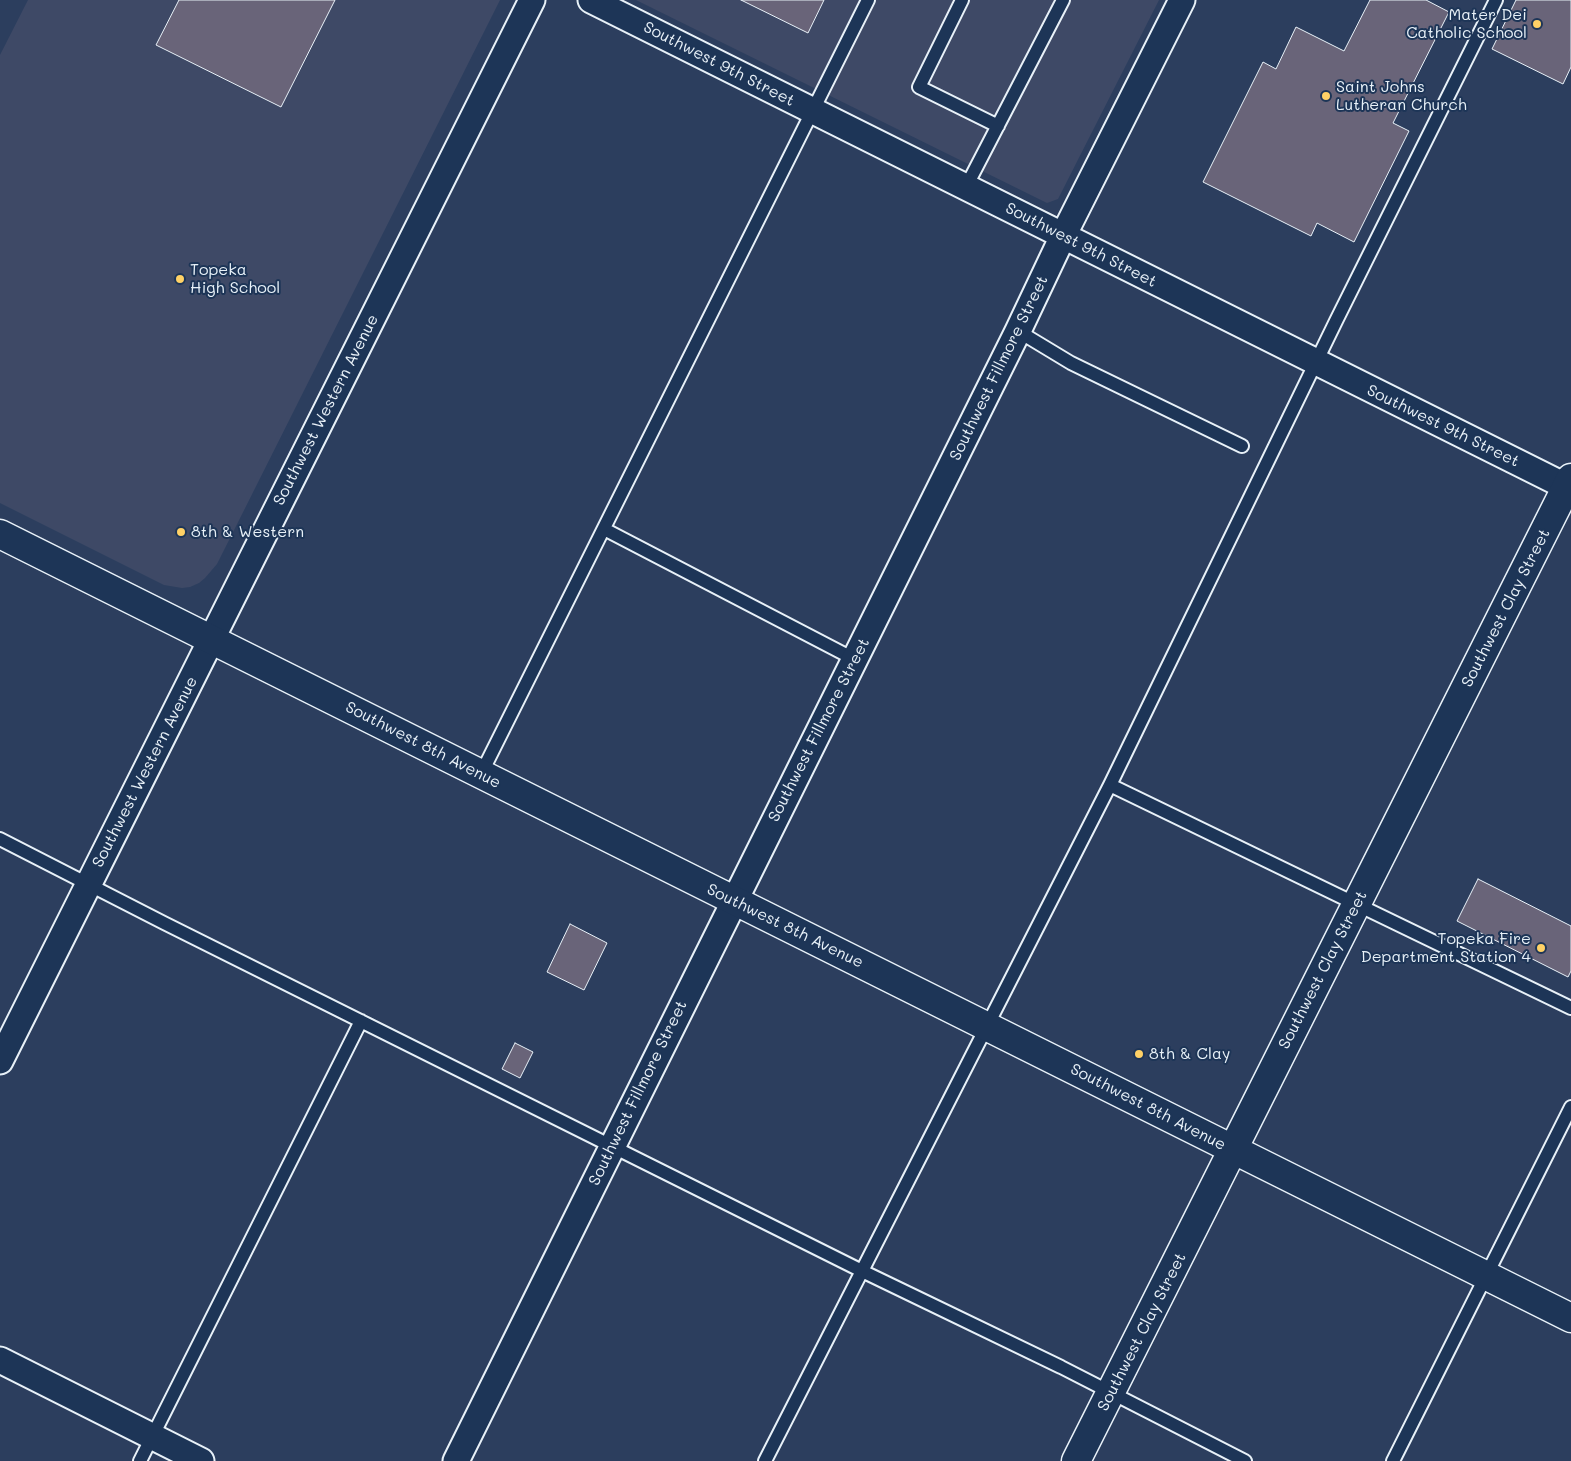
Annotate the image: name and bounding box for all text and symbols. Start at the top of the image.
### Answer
place label: Mater Dei Catholic School [1406,5,1527,43]
street label: Southwest 9th Street [640,18,798,110]
marker: Mater Dei Catholic School [1531,18,1543,30]
place label: Saint Johns Lutheran Church [1336,77,1467,115]
marker: Saint Johns Lutheran Church [1320,90,1332,102]
street label: Southwest 9th Street [1002,199,1160,291]
place label: Topeka High School [190,260,280,298]
street label: Southwest Fillmore Street [946,272,1052,464]
marker: Topeka High School [174,273,186,285]
street label: Southwest Western Avenue [269,311,383,509]
street label: Southwest 9th Street [1364,381,1522,471]
place label: 8th & Western [191,522,304,542]
marker: 8th & Western [175,526,187,538]
street label: Southwest Clay Street [1458,526,1554,690]
street label: Southwest Fillmore Street [764,635,874,825]
street label: Southwest Western Avenue [88,673,202,871]
street label: Southwest 8th Avenue [342,697,504,793]
street label: Southwest 8th Avenue [704,880,866,972]
street label: Southwest Clay Street [1275,888,1371,1052]
place label: Topeka Fire Department Station 4 [1361,929,1531,967]
marker: Topeka Fire Department Station 4 [1535,942,1547,954]
street label: Southwest Fillmore Street [585,997,691,1189]
place label: 8th & Clay [1149,1044,1230,1064]
marker: 8th & Clay [1133,1048,1145,1060]
street label: Southwest 8th Avenue [1067,1059,1229,1155]
street label: Southwest Clay Street [1094,1250,1190,1414]

